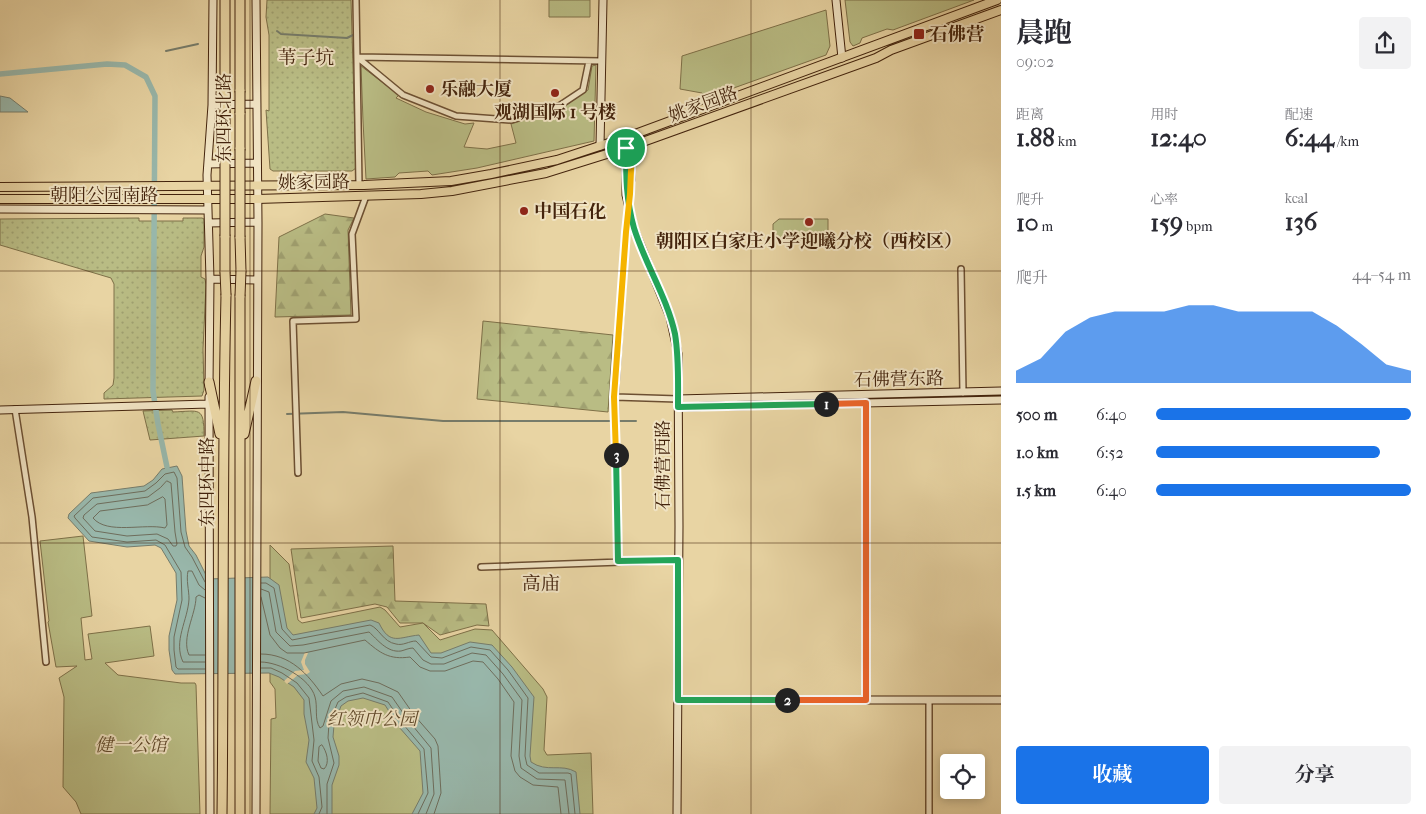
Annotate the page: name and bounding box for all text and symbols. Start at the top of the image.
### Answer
text: 晨跑 [1016,16,1072,49]
button: share [1359,17,1411,69]
place label: 石佛营 [930,24,984,45]
marker: 石佛营 [912,27,926,41]
district label: 苇子坑 [277,47,335,69]
text: 09:02 [1016,52,1054,71]
street label: 东四环北路 [214,73,235,163]
place label: 乐融大厦 [440,79,512,100]
street label: 姚家园路 [666,82,741,127]
marker: 乐融大厦 [424,83,436,95]
marker: 观湖国际 1 号楼 [549,87,561,99]
place label: 观湖国际 1 号楼 [494,102,616,123]
text: 距离 [1016,106,1044,123]
text: 用时 [1150,106,1178,123]
text: 配速 [1285,106,1313,123]
text: 1.88 [1016,123,1055,152]
text: 12:40 [1150,123,1207,152]
text: 6:44 [1285,123,1334,152]
pin [605,127,647,169]
text: km [1055,133,1077,150]
text: /km [1334,133,1359,150]
icon: arrive [612,134,640,162]
street label: 姚家园路 [278,171,350,194]
street label: 朝阳公园南路 [50,185,158,206]
text: kcal [1285,190,1308,207]
text: 爬升 [1016,191,1044,208]
text: 心率 [1150,191,1178,208]
place label: 中国石化 [534,201,606,222]
marker: 中国石化 [518,205,530,217]
text: 136 [1285,207,1317,236]
text: 10 [1016,208,1039,237]
text: 159 [1150,208,1183,237]
marker: 朝阳区白家庄小学迎曦分校（西校区） [803,216,815,228]
text: m [1039,218,1053,235]
text: bpm [1183,218,1213,235]
place label: 朝阳区白家庄小学迎曦分校（西校区） [656,231,962,252]
text: 44–54 m [1352,265,1411,284]
text: 爬升 [1016,268,1048,287]
street label: 石佛营东路 [854,368,944,391]
pin: 1 [814,392,838,416]
text: 1 [824,396,829,413]
text: 500 m [1016,405,1057,424]
text: 6:40 [1096,405,1127,424]
street label: 石佛营西路 [653,420,674,510]
street label: 东四环中路 [197,437,218,527]
pin: 3 [604,442,628,468]
text: 1.0 km [1016,443,1059,462]
text: 6:52 [1096,443,1124,462]
text: 3 [614,447,619,464]
text: 1.5 km [1016,481,1056,500]
text: 6:40 [1096,481,1127,500]
district label: 高庙 [522,573,560,595]
pin: 2 [774,688,800,712]
text: 2 [784,692,791,709]
park label: 红领巾公园 [327,709,420,730]
park label: 健一公馆 [95,735,170,756]
button: 收藏 [1016,746,1209,804]
button: 分享 [1219,746,1411,804]
map controls [940,754,985,799]
button: locate [940,754,985,799]

